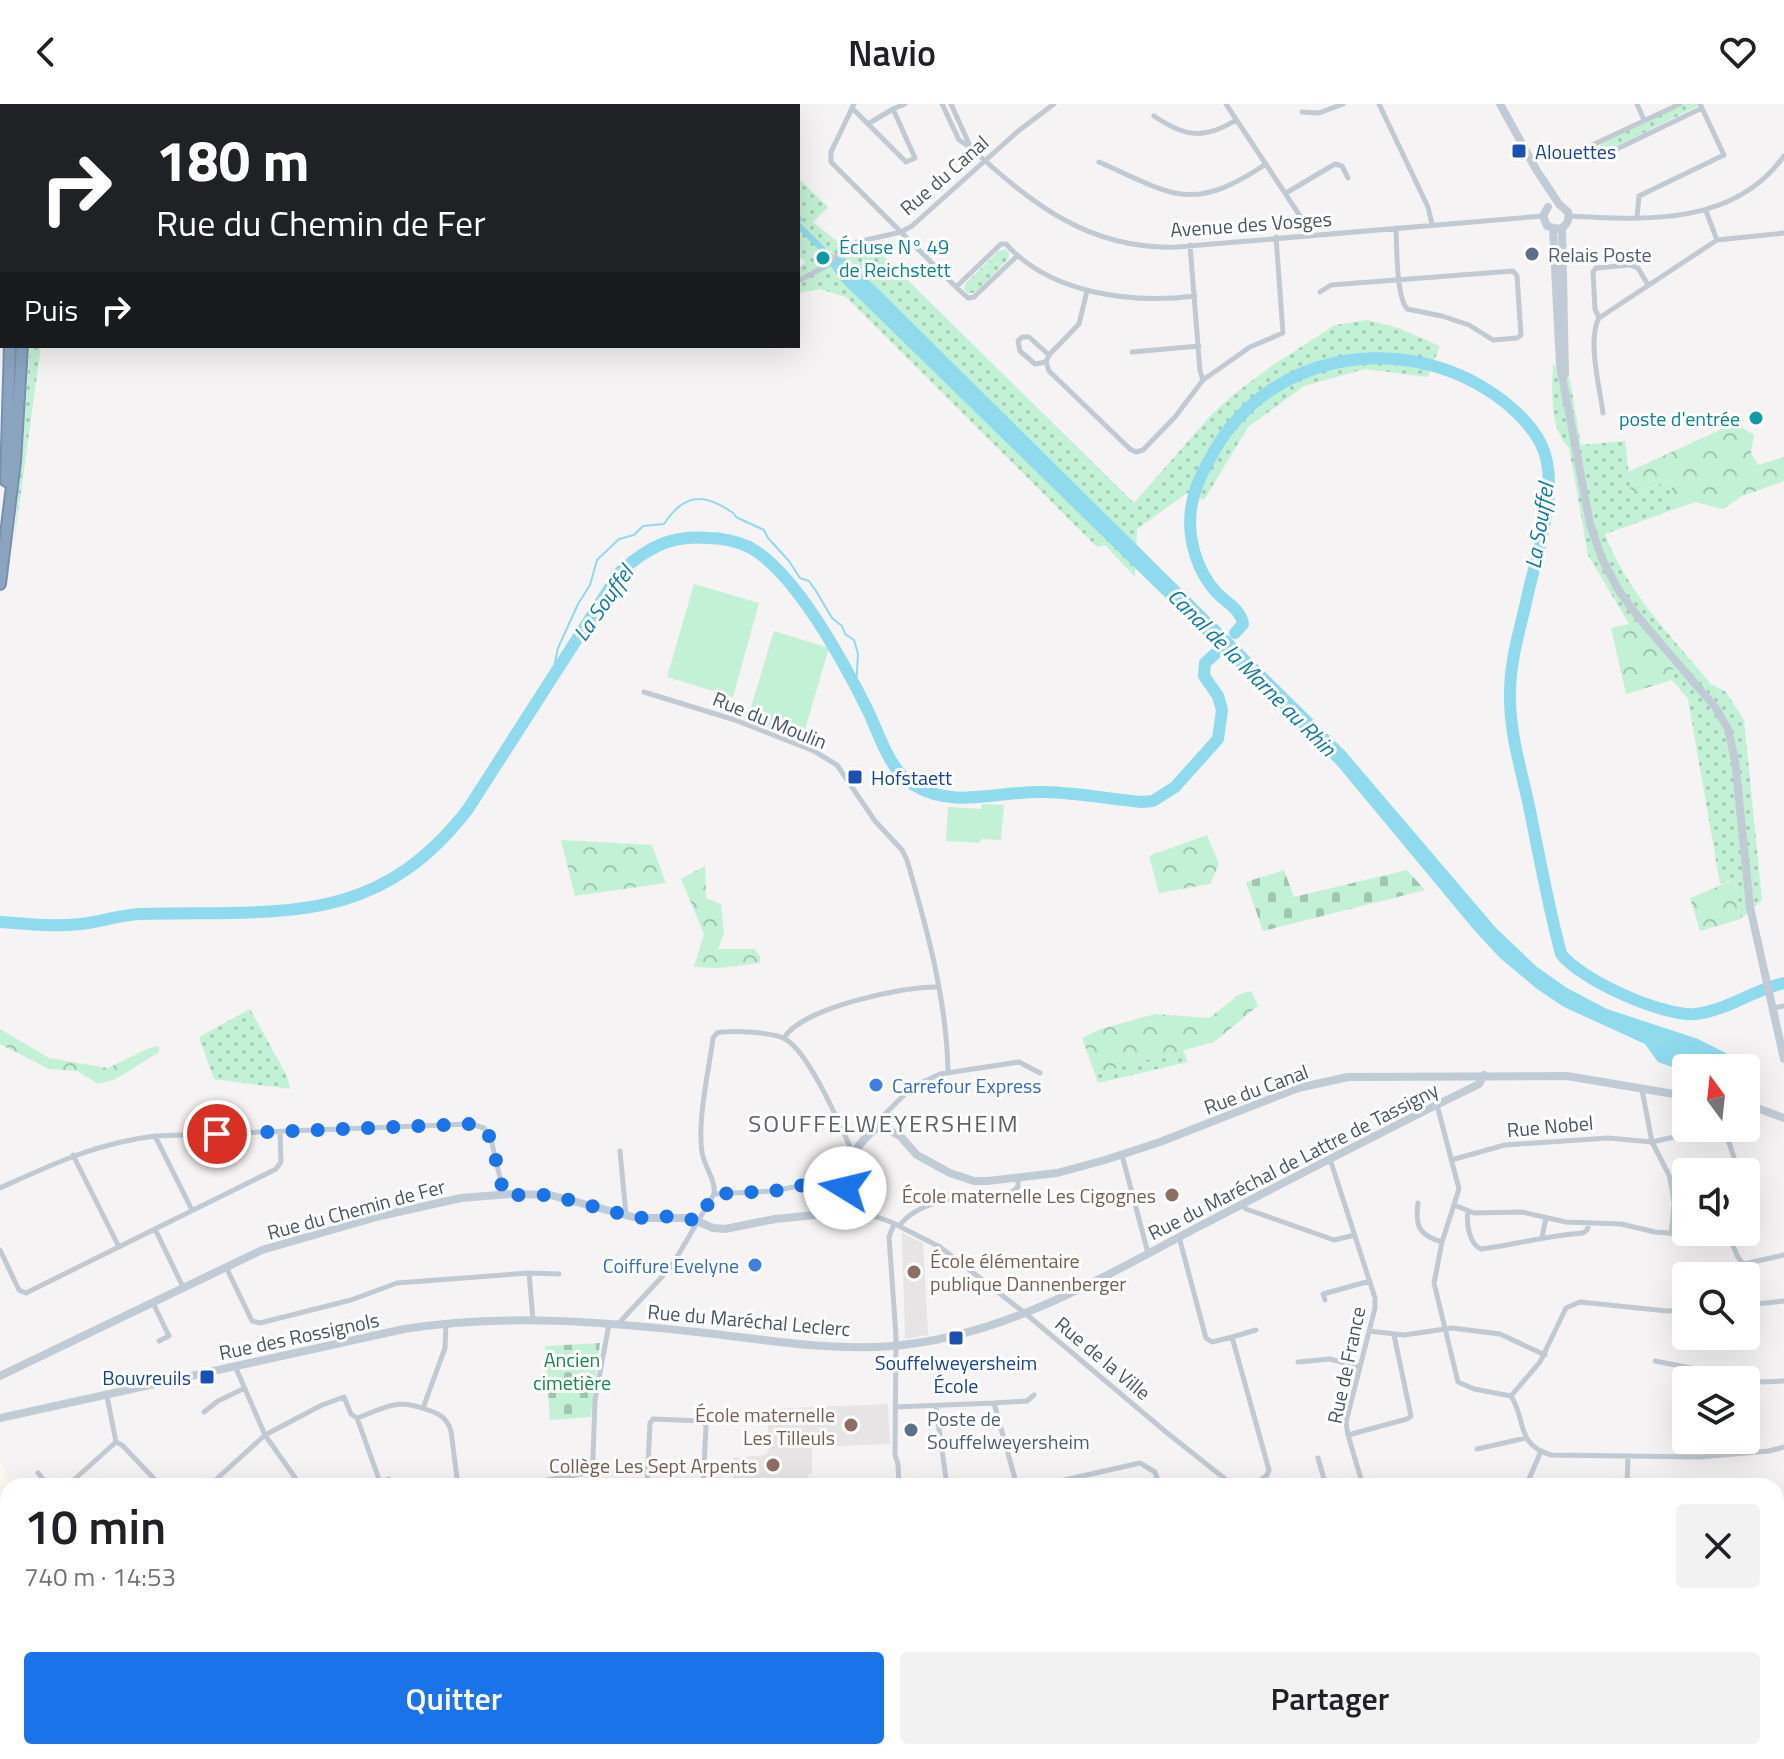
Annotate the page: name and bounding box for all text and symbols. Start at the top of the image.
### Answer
text: Navio [848,25,936,80]
icon: back [24,30,68,74]
icon: heart [1716,30,1760,74]
text: 180 m [156,118,309,203]
street label: Rue du Canal [893,127,995,223]
icon: right [24,136,128,240]
place label: Alouettes [1535,136,1616,167]
marker: Alouettes [1510,142,1528,160]
text: Rue du Chemin de Fer [156,195,486,250]
street label: Avenue des Vosges [1169,203,1333,245]
place label: Écluse N° 49 de Reichstett [839,231,951,285]
place label: Relais Poste [1548,239,1652,270]
marker: Relais Poste [1523,245,1541,263]
marker: Écluse N° 49 de Reichstett [814,249,832,267]
text: Puis [24,287,78,333]
icon: right [94,288,138,332]
place label: poste d'entrée [1619,403,1740,434]
marker: poste d'entrée [1747,409,1765,427]
water label: La Souffel [1515,479,1563,571]
water label: La Souffel [564,556,643,648]
water label: Canal de la Marne au Rhin [1160,580,1345,765]
street label: Rue du Moulin [708,683,832,757]
place label: Hofstaett [871,762,952,793]
marker: Hofstaett [846,768,864,786]
north arrow [1672,1054,1760,1142]
map controls [1672,1054,1760,1454]
street label: Rue du Canal [1199,1056,1313,1122]
place label: Carrefour Express [892,1070,1042,1101]
street label: Rue du Maréchal de Lattre de Tassigny [1142,1074,1444,1248]
marker: Carrefour Express [867,1076,885,1094]
pin [183,1100,251,1168]
district label: SOUFFELWEYERSHEIM [748,1105,1020,1141]
street label: Rue Nobel [1506,1107,1594,1145]
icon: arrive [195,1112,239,1156]
position arrow [803,1146,887,1230]
button: sound [1672,1158,1760,1246]
street label: Rue du Chemin de Fer [264,1170,449,1248]
place label: École maternelle Les Cigognes [902,1180,1156,1211]
marker: École maternelle Les Cigognes [1163,1186,1181,1204]
place label: École élémentaire publique Dannenberger [930,1245,1126,1299]
place label: Coiffure Evelyne [603,1250,739,1281]
marker: Coiffure Evelyne [746,1256,764,1274]
button: search [1672,1262,1760,1350]
marker: École élémentaire publique Dannenberger [905,1263,923,1281]
street label: Rue du Maréchal Leclerc [646,1296,852,1344]
street label: Rue des Rossignols [216,1304,382,1368]
street label: Rue de France [1318,1304,1374,1426]
street label: Rue de la Ville [1048,1309,1158,1407]
marker: Souffelweyersheim École [947,1329,965,1347]
park label: Ancien cimetière [533,1344,611,1398]
place label: Souffelweyersheim École [875,1347,1037,1401]
place label: Bouvreuils [102,1362,191,1393]
button: layers [1672,1366,1760,1454]
marker: Bouvreuils [198,1368,216,1386]
place label: École maternelle Les Tilleuls [695,1399,835,1453]
place label: Poste de Souffelweyersheim [927,1403,1090,1457]
marker: École maternelle Les Tilleuls [842,1416,860,1434]
marker: Poste de Souffelweyersheim [902,1421,920,1439]
place label: Collège Les Sept Arpents [549,1450,757,1481]
marker: Collège Les Sept Arpents [764,1456,782,1474]
text: 10 min [24,1490,166,1563]
button: close [1676,1504,1760,1588]
text: 740 m · 14:53 [24,1557,176,1596]
button: Quitter [24,1652,884,1744]
button: Partager [900,1652,1760,1744]

